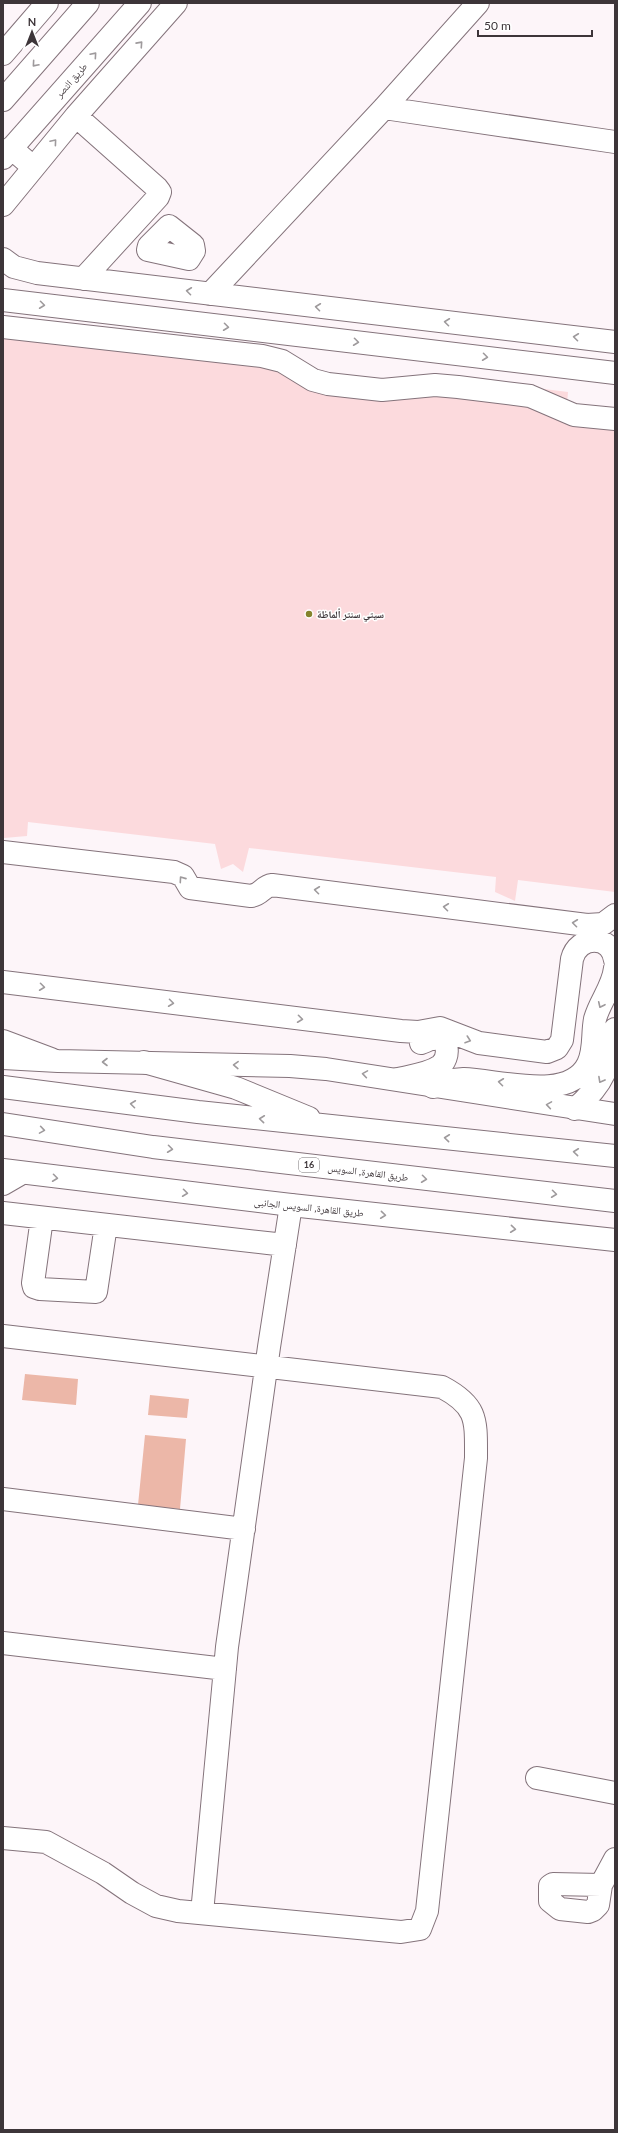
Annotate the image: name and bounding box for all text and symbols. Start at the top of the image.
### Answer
north arrow [12,12,52,52]
scale bar [478,12,592,38]
text: N [28,15,36,28]
text: 50 m [484,18,511,33]
one-way arrow [135,42,142,49]
one-way arrow [89,52,96,60]
one-way arrow [32,59,39,67]
street label: طريق النصر [52,60,90,101]
one-way arrow [49,139,56,147]
one-way arrow [186,287,192,296]
one-way arrow [39,300,45,309]
one-way arrow [315,302,321,311]
one-way arrow [444,318,450,327]
one-way arrow [223,322,229,331]
one-way arrow [573,333,579,342]
one-way arrow [352,337,359,346]
one-way arrow [482,352,488,361]
place label: سيتي سنتر ألماظة [317,608,384,622]
marker: سيتي سنتر ألماظة [304,609,314,619]
one-way arrow [180,876,187,883]
one-way arrow [314,886,320,895]
one-way arrow [443,903,449,912]
one-way arrow [572,919,578,928]
one-way arrow [39,982,45,991]
one-way arrow [168,998,174,1007]
one-way arrow [598,1000,606,1008]
one-way arrow [297,1014,303,1023]
one-way arrow [465,1035,472,1044]
one-way arrow [102,1058,108,1066]
one-way arrow [233,1061,239,1069]
one-way arrow [362,1070,368,1079]
one-way arrow [598,1076,605,1083]
one-way arrow [498,1078,504,1087]
one-way arrow [130,1100,136,1109]
one-way arrow [546,1101,552,1110]
one-way arrow [259,1115,265,1124]
one-way arrow [38,1125,45,1134]
one-way arrow [444,1133,450,1142]
one-way arrow [167,1144,173,1153]
one-way arrow [573,1147,579,1156]
road number: 16 [299,1158,319,1172]
street label: طريق القاهرة, السويس [327,1161,410,1184]
one-way arrow [52,1173,59,1182]
one-way arrow [421,1174,427,1183]
one-way arrow [182,1188,188,1197]
one-way arrow [550,1189,557,1198]
street label: طريق القاهرة, السويس الجانبى [253,1195,365,1220]
one-way arrow [380,1211,386,1220]
one-way arrow [510,1224,516,1233]

